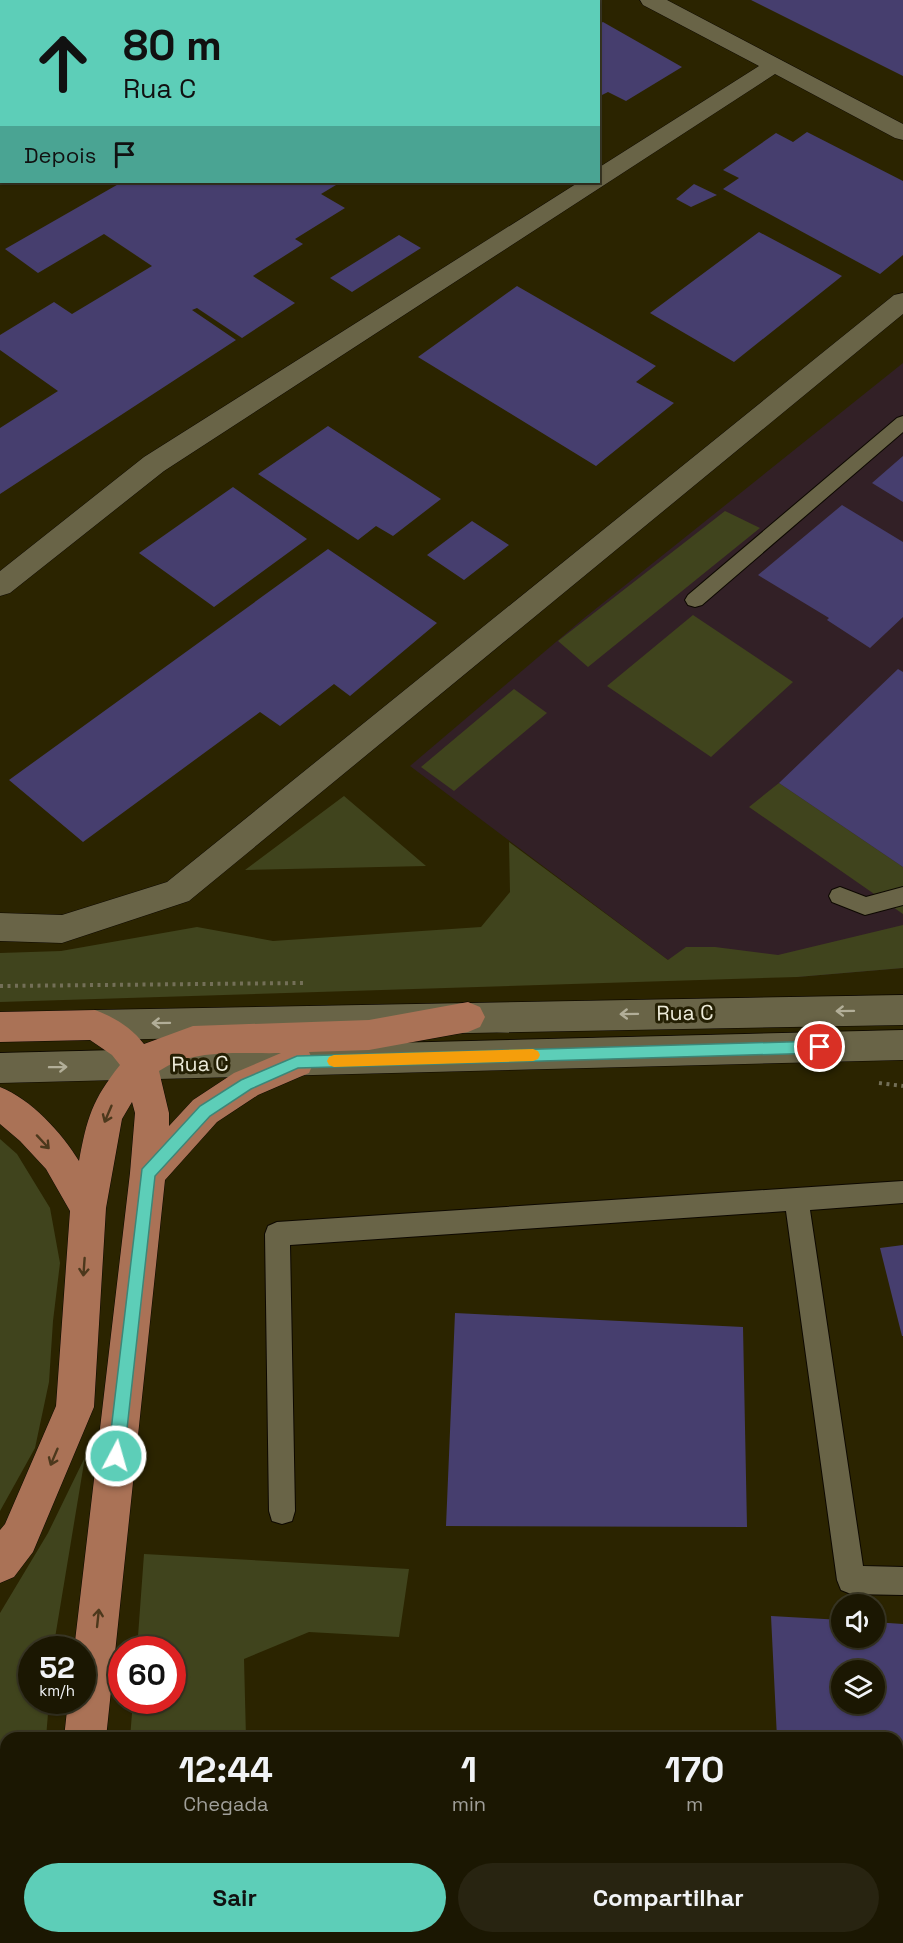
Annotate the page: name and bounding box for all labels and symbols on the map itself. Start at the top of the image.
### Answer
street label: Rua C [656,999,714,1026]
one-way arrow [835,1005,855,1016]
one-way arrow [619,1008,639,1020]
one-way arrow [151,1018,171,1029]
pin [794,1021,845,1072]
street label: Rua C [171,1050,229,1077]
one-way arrow [48,1061,68,1073]
one-way arrow [102,1105,113,1123]
one-way arrow [36,1135,51,1150]
one-way arrow [79,1256,90,1276]
position arrow [84,1424,148,1488]
one-way arrow [47,1448,58,1466]
one-way arrow [93,1608,104,1628]
speed limit sign: 60 [108,1636,186,1714]

